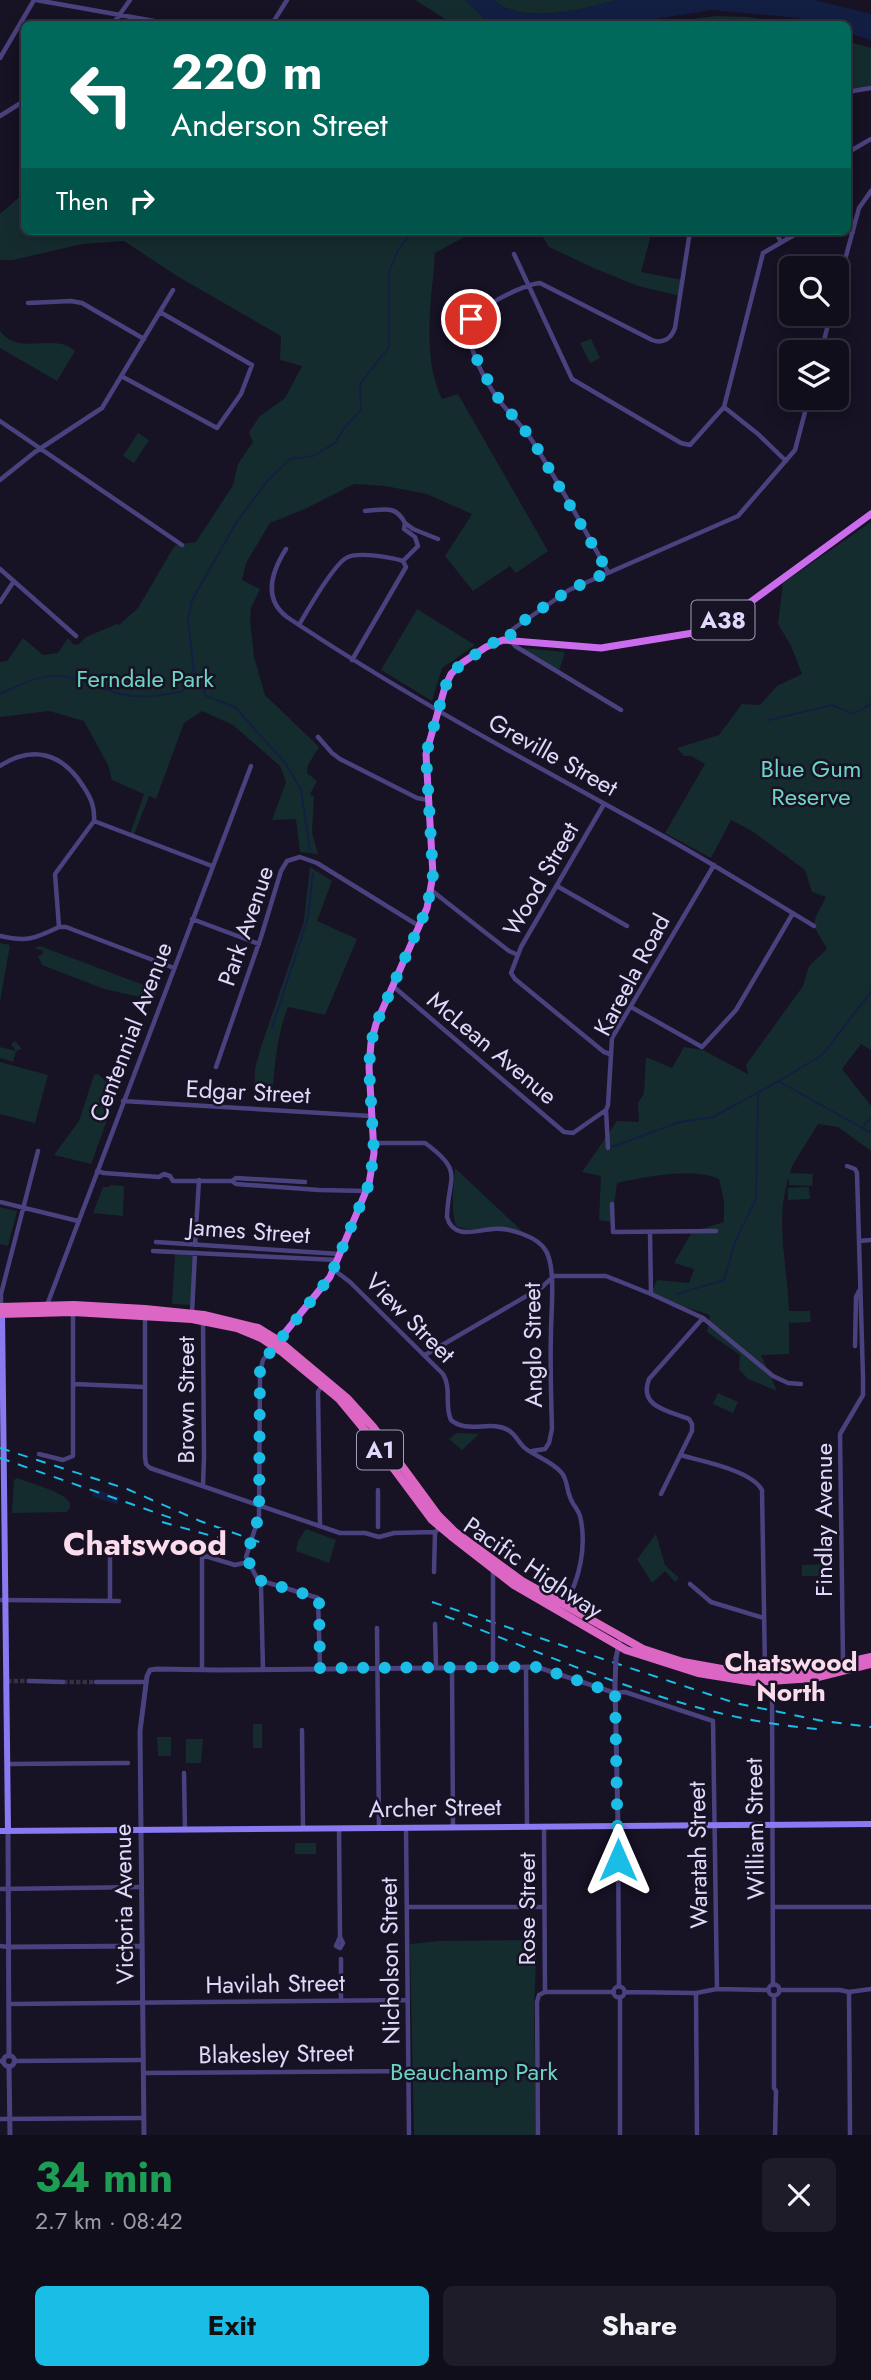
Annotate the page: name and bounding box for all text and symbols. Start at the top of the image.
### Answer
text: 220 m [171,37,323,107]
icon: left [56,49,147,140]
text: Anderson Street [171,102,388,148]
text: Then [56,182,109,220]
icon: right [123,182,161,220]
map controls [779,256,849,410]
button: search [779,256,849,326]
pin [441,289,501,349]
icon: arrive [452,300,490,338]
button: layers [779,340,849,410]
road number: A38 [692,600,754,640]
park label: Ferndale Park [76,661,214,696]
street label: Greville Street [482,705,625,805]
park label: Blue Gum Reserve [761,751,862,814]
street label: Wood Street [494,815,587,942]
street label: Park Avenue [209,861,282,991]
street label: Kareela Road [585,908,678,1042]
street label: Centennial Avenue [80,937,181,1127]
street label: McLean Avenue [420,983,565,1113]
street label: Edgar Street [185,1071,311,1112]
street label: James Street [184,1209,312,1252]
street label: View Street [357,1265,464,1371]
street label: Anglo Street [514,1282,551,1408]
street label: Brown Street [168,1336,203,1464]
road number: A1 [357,1430,403,1470]
street label: Findlay Avenue [806,1443,841,1597]
street label: Pacific Highway [457,1508,610,1627]
district label: Chatswood [63,1521,227,1567]
district label: Chatswood North [724,1643,858,1711]
street label: William Street [736,1757,773,1900]
street label: Waratah Street [679,1781,716,1929]
street label: Archer Street [368,1789,502,1826]
position arrow [581,1823,655,1897]
street label: Victoria Avenue [105,1824,142,1985]
street label: Rose Street [509,1852,544,1966]
street label: Nicholson Street [371,1877,408,2045]
street label: Havilah Street [205,1965,345,2002]
street label: Blakesley Street [198,2035,354,2072]
park label: Beauchamp Park [390,2054,558,2089]
text: 34 min [35,2147,173,2208]
button: close [762,2158,836,2232]
text: 2.7 km · 08:42 [35,2204,182,2238]
button: Exit [35,2286,429,2366]
button: Share [443,2286,836,2366]

